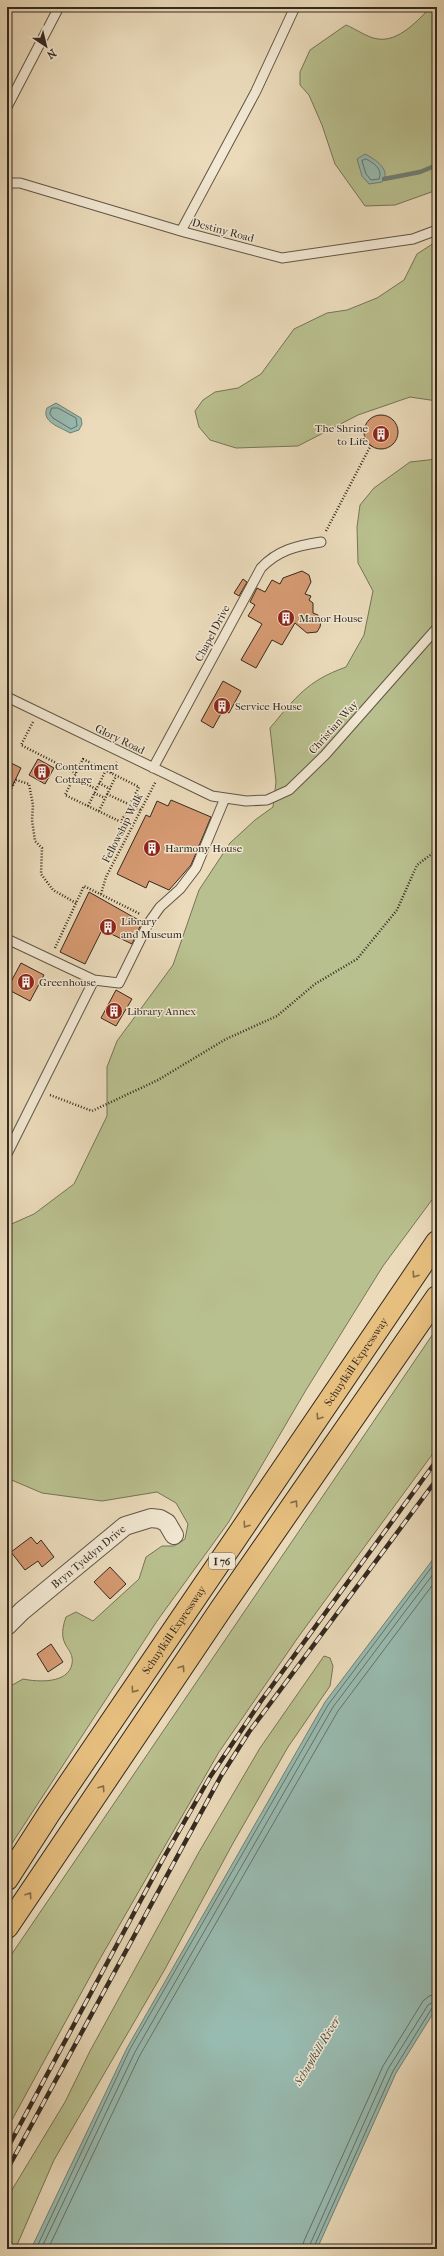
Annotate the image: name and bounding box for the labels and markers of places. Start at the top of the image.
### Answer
place label: The Shrine to Life [315,422,369,448]
building icon: The Shrine to Life [371,424,391,444]
building icon: Manor House [276,608,296,628]
place label: Manor House [299,612,363,625]
building icon: Service House [212,696,232,716]
place label: Service House [235,700,302,713]
place label: Contentment Cottage [55,760,119,786]
building icon: Contentment Cottage [32,762,52,782]
building icon: Harmony House [142,838,162,858]
place label: Harmony House [165,842,243,855]
place label: Library and Museum [121,915,183,941]
building icon: Library and Museum [98,917,118,937]
building icon: Greenhouse [16,972,36,992]
place label: Greenhouse [39,976,97,989]
building icon: Library Annex [104,1001,124,1021]
place label: Library Annex [127,1005,196,1018]

